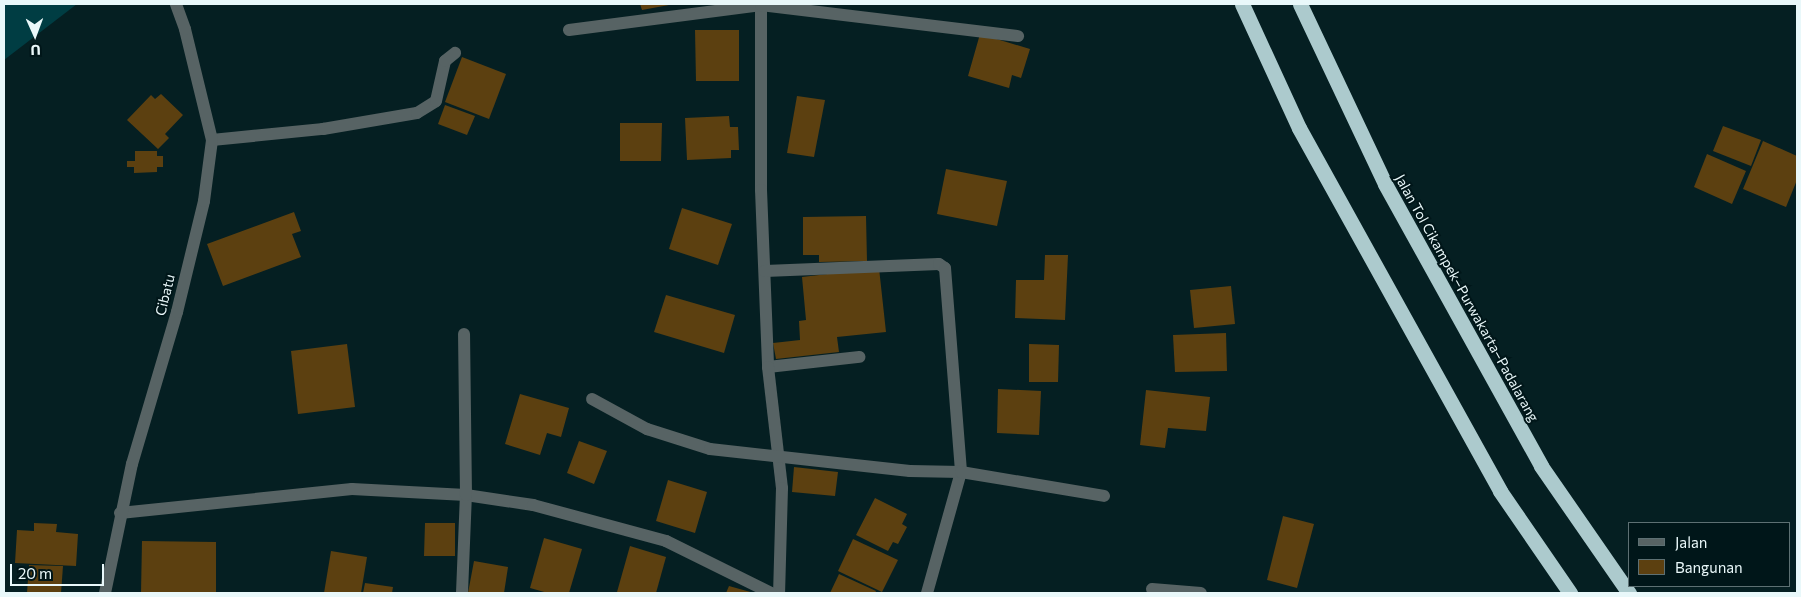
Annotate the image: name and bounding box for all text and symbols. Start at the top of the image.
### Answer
north arrow [10,10,60,60]
text: U [30,42,41,59]
street label: Jalan Tol Cikampek–Purwakarta–Padalarang [1392,171,1542,425]
street label: Cibatu [152,272,178,318]
legend [1628,522,1791,587]
text: Jalan [1675,533,1707,551]
scale bar [12,554,106,586]
text: Bangunan [1675,558,1743,576]
text: 20 m [18,564,52,582]

